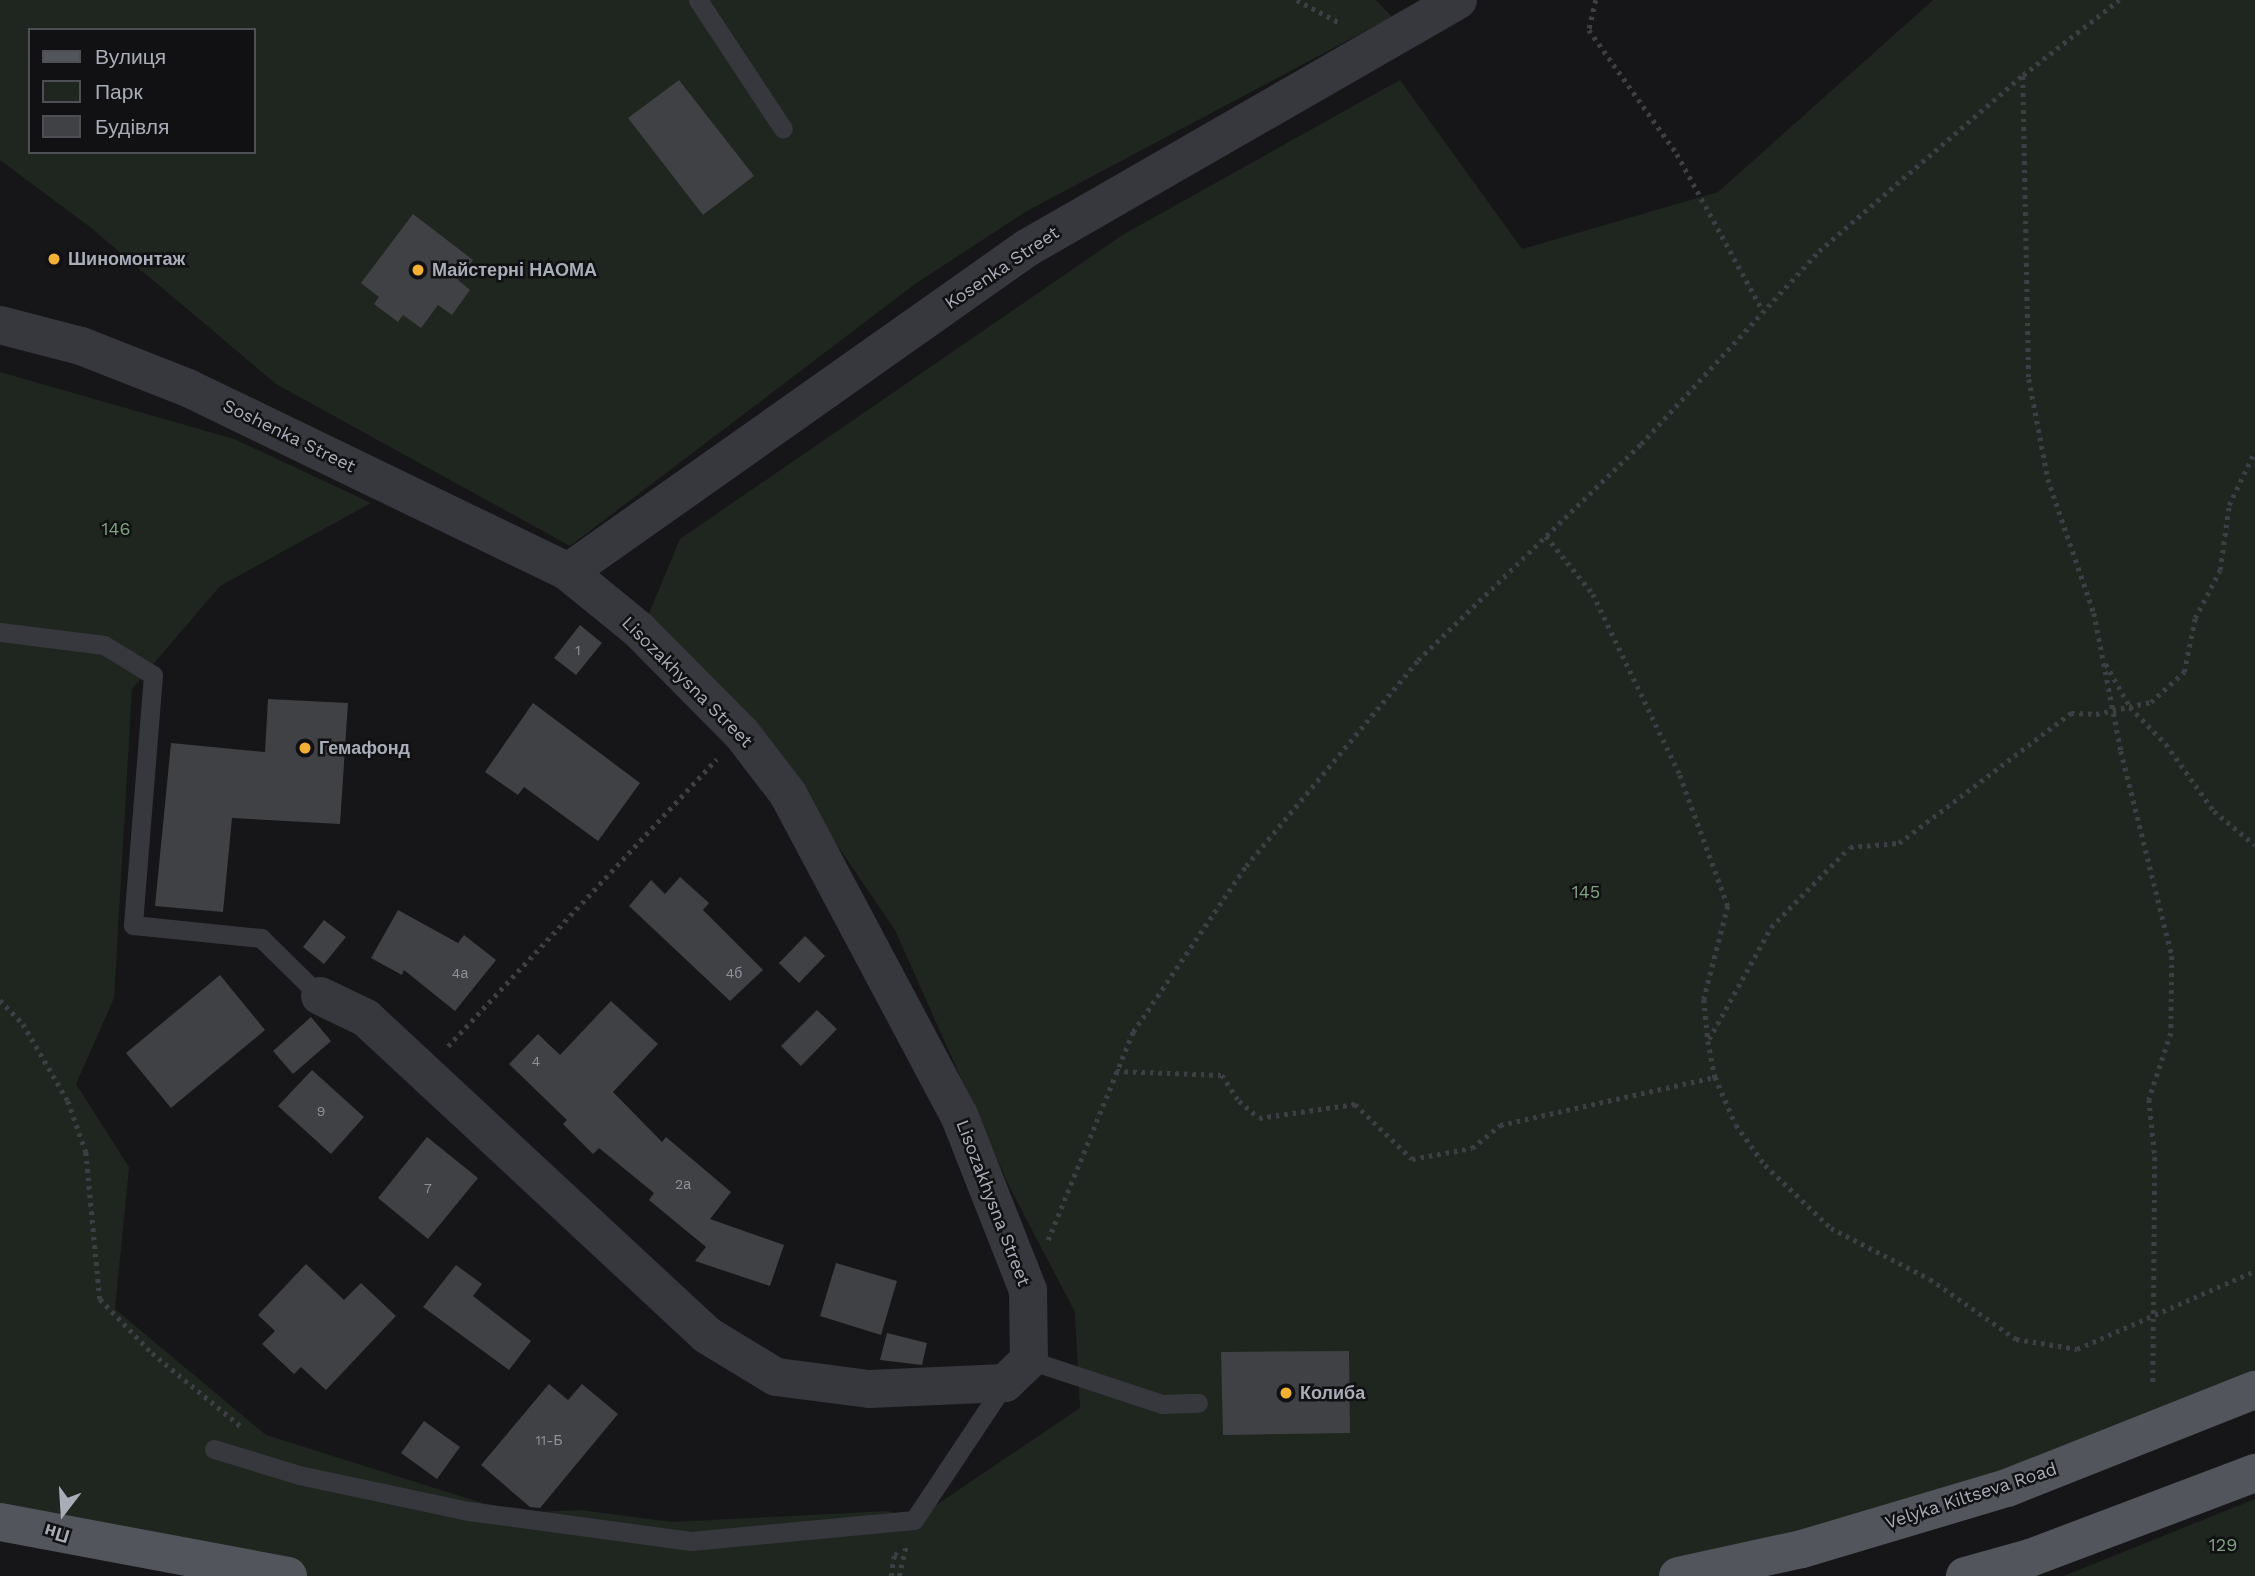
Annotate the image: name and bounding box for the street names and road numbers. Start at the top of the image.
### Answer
street label: Kosenka Street [941,222,1063,314]
street label: Soshenka Street [219,395,359,477]
street label: Lisozakhysna Street [617,612,757,752]
street label: Lisozakhysna Street [951,1117,1035,1289]
street label: Velyka Kiltseva Road [1882,1458,2060,1534]

